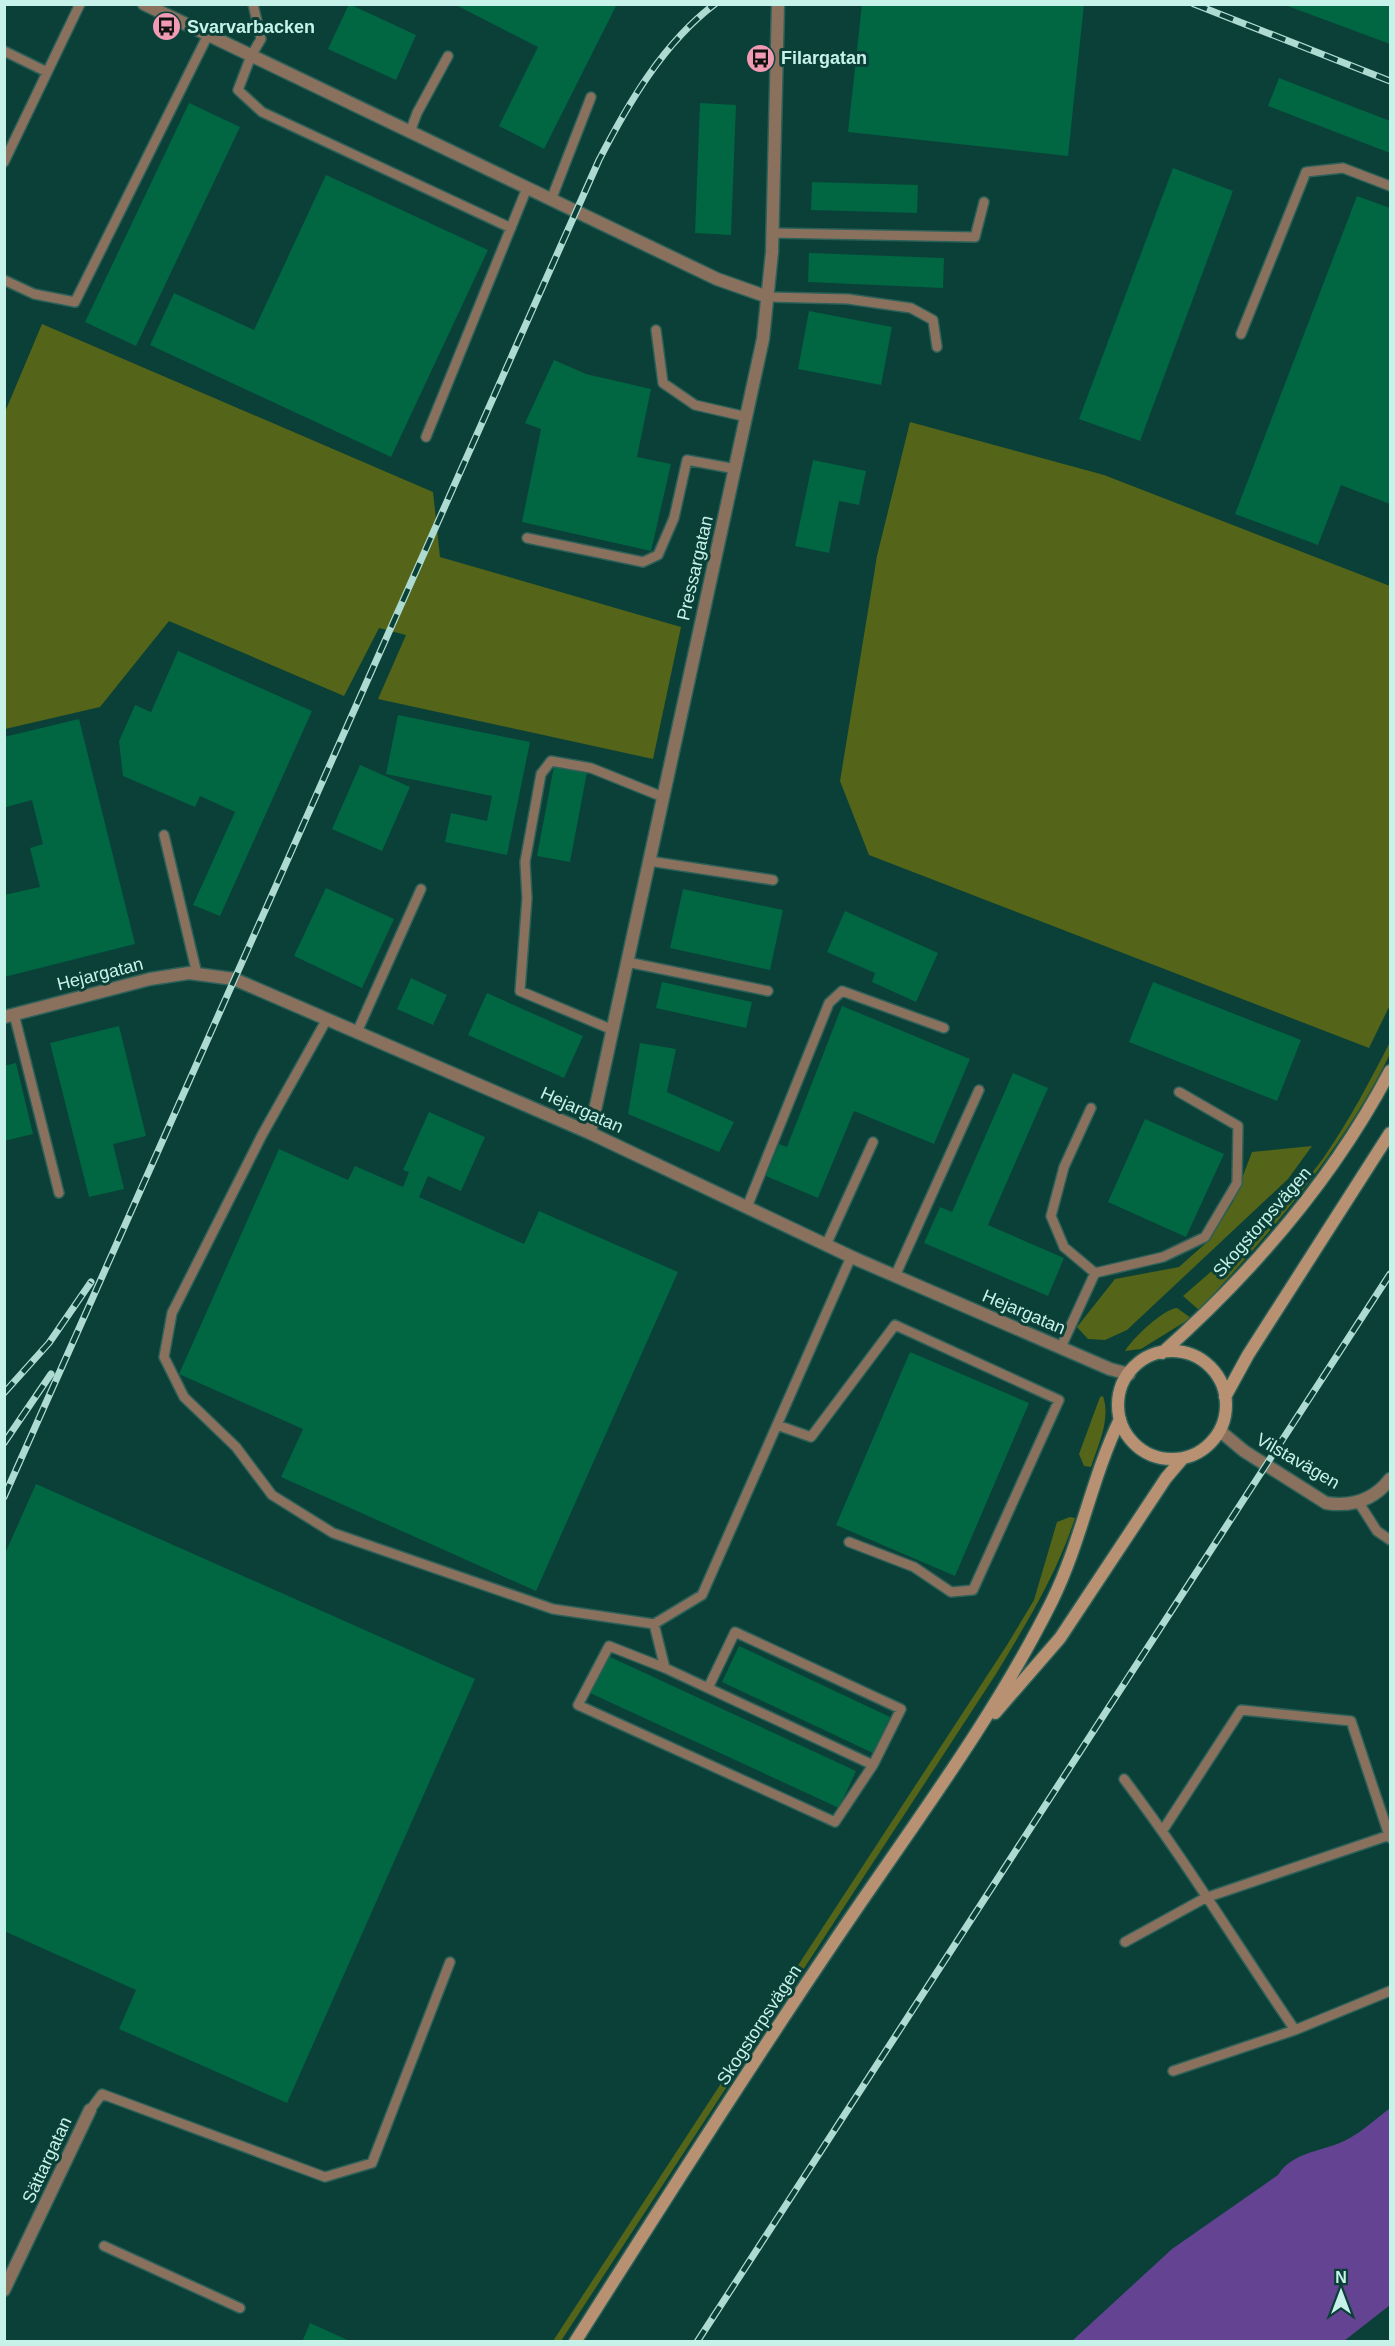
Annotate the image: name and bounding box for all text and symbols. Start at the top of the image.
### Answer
bus stop icon: Svarvarbacken [150,11,182,43]
place label: Svarvarbacken [187,17,315,37]
bus stop icon: Filargatan [744,42,776,74]
place label: Filargatan [781,48,867,68]
street label: Pressargatan [673,514,717,622]
street label: Hejargatan [55,954,145,994]
street label: Hejargatan [538,1083,626,1137]
street label: Skogstorpsvägen [1209,1163,1315,1281]
street label: Hejargatan [980,1286,1068,1338]
street label: Vilstavägen [1253,1429,1343,1493]
street label: Skogstorpsvägen [713,1961,805,2089]
street label: Sättargatan [18,2114,76,2206]
north arrow [1311,2262,1371,2322]
text: N [1335,2269,1347,2286]

